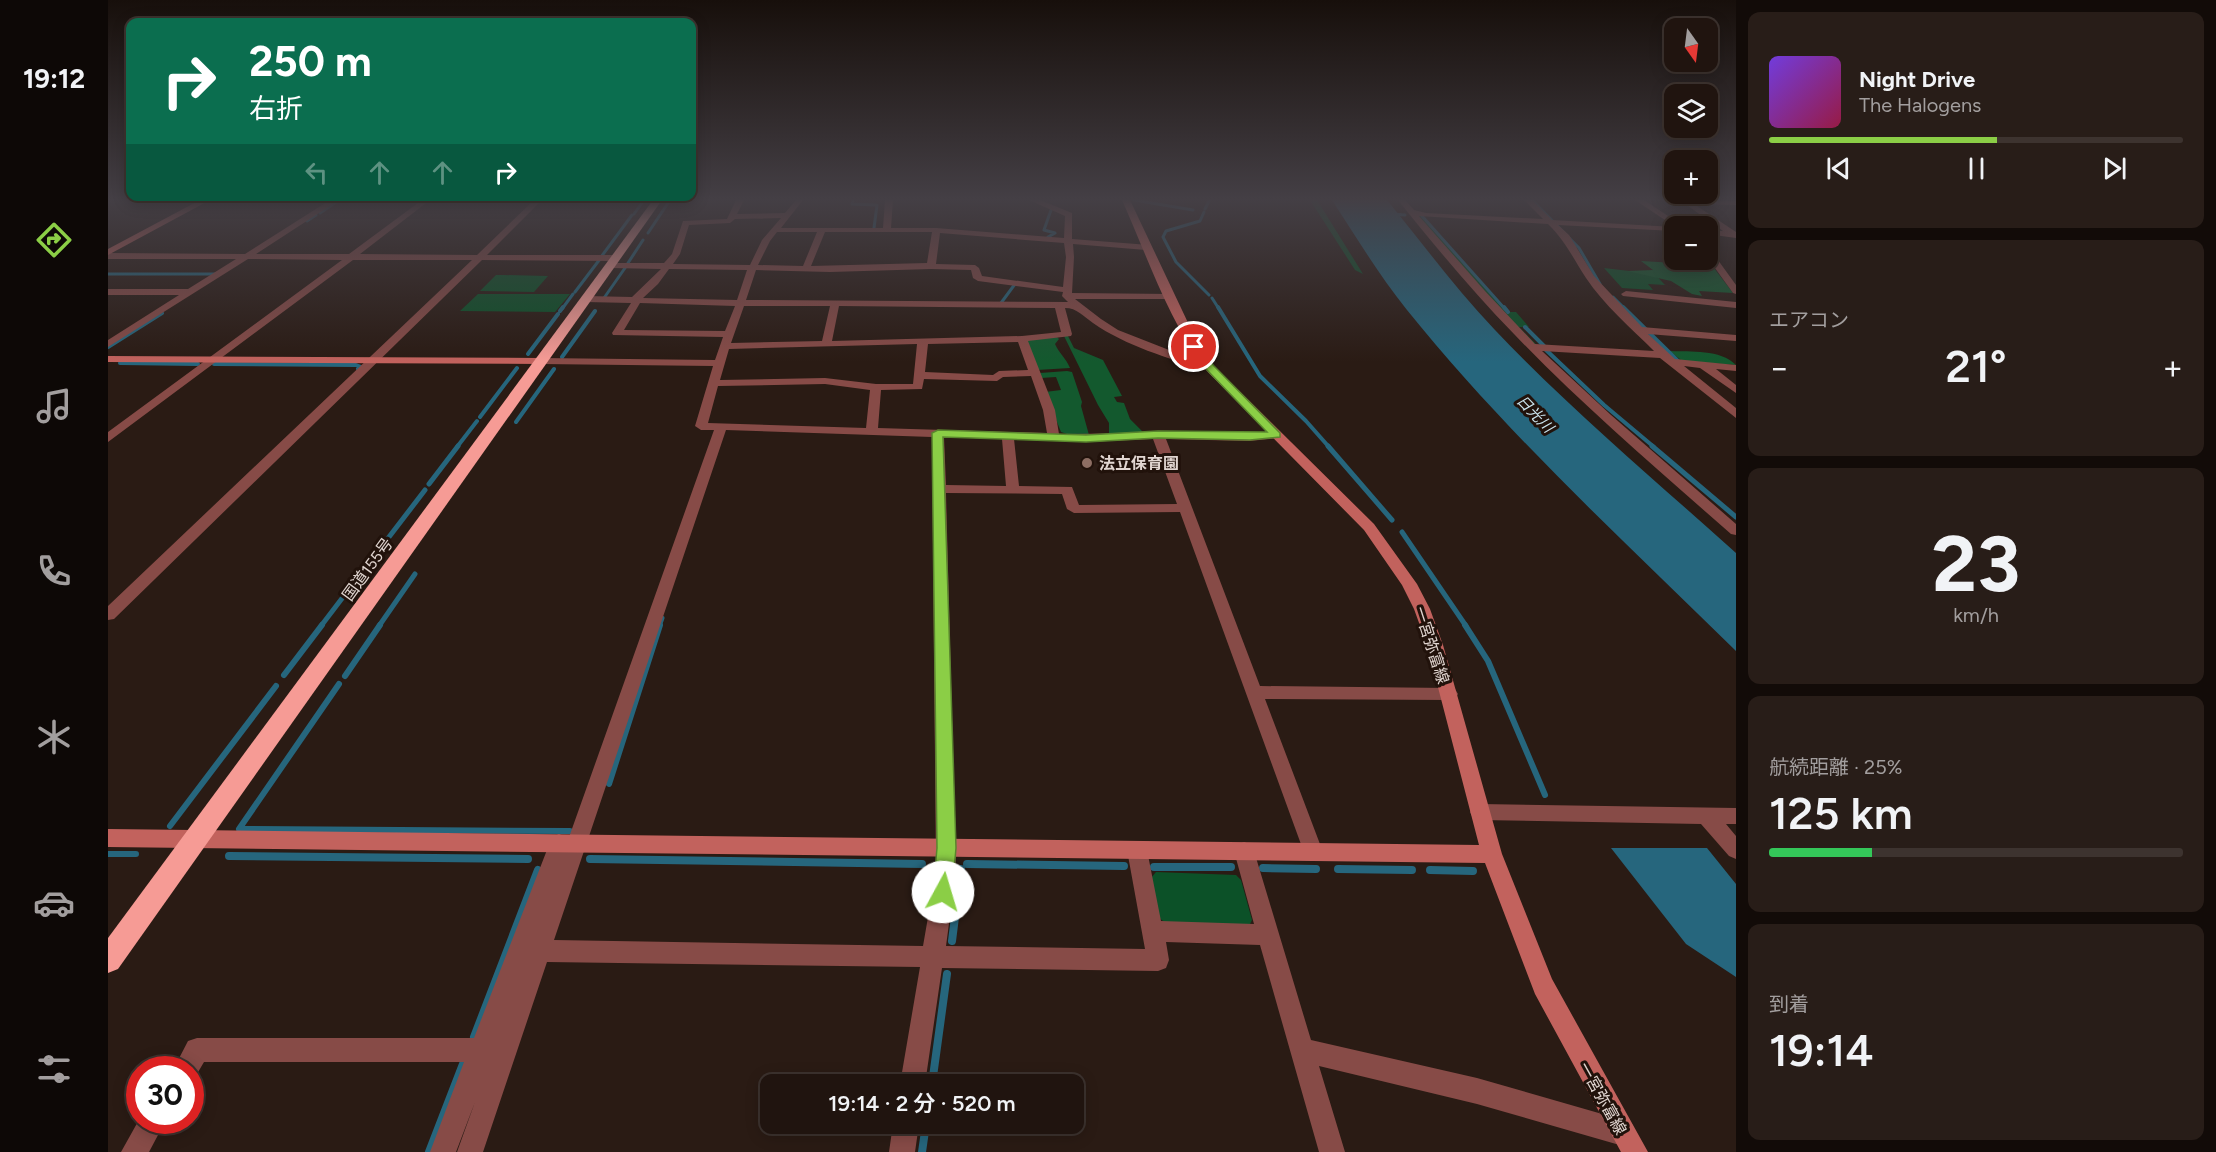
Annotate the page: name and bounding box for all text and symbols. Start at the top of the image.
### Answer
north arrow [1664,18,1718,72]
map controls [1664,18,1718,270]
text: 250 m [249,36,372,87]
icon: right [150,42,228,120]
text: 19:12 [23,62,85,95]
text: Night Drive [1859,66,1975,93]
button: layers [1664,84,1718,138]
text: 右折 [249,92,303,125]
text: The Halogens [1859,93,1981,117]
button: + [1664,150,1718,204]
icon: previous [1822,152,1855,185]
icon: pause [1960,152,1993,185]
icon: next [2098,152,2131,185]
icon: left [300,156,333,189]
icon: ahead [363,156,396,189]
icon: ahead [426,156,459,189]
icon: right [489,156,522,189]
button: − [1664,216,1718,270]
icon: directions [33,219,75,261]
text: エアコン [1769,308,1849,332]
pin [1168,321,1219,372]
icon: arrive [1177,330,1210,363]
text: 21° [1945,339,2007,393]
text: − [1769,348,1790,387]
text: + [2162,348,2183,387]
icon: music [33,385,75,427]
water label: 日光川 [1513,392,1558,438]
place label: 法立保育園 [1099,454,1179,473]
marker: 法立保育園 [1080,456,1094,470]
text: 23 [1932,517,2020,611]
street label: 国道155号 [338,534,397,604]
icon: phone [33,550,75,592]
text: km/h [1953,603,1999,627]
street label: 一宮弥富線 [1410,604,1453,686]
icon: climate [33,716,75,758]
text: 航続距離 · 25% [1769,755,1902,779]
text: 125 km [1769,786,1913,840]
position arrow [911,860,975,924]
icon: car [33,882,75,924]
text: 到着 [1769,992,1809,1016]
text: 19:14 [1769,1023,1874,1077]
icon: filters [33,1048,75,1090]
speed limit sign: 30 [126,1056,204,1134]
street label: 一宮弥富線 [1575,1059,1630,1138]
text: 19:14 · 2 分 · 520 m [828,1090,1016,1117]

